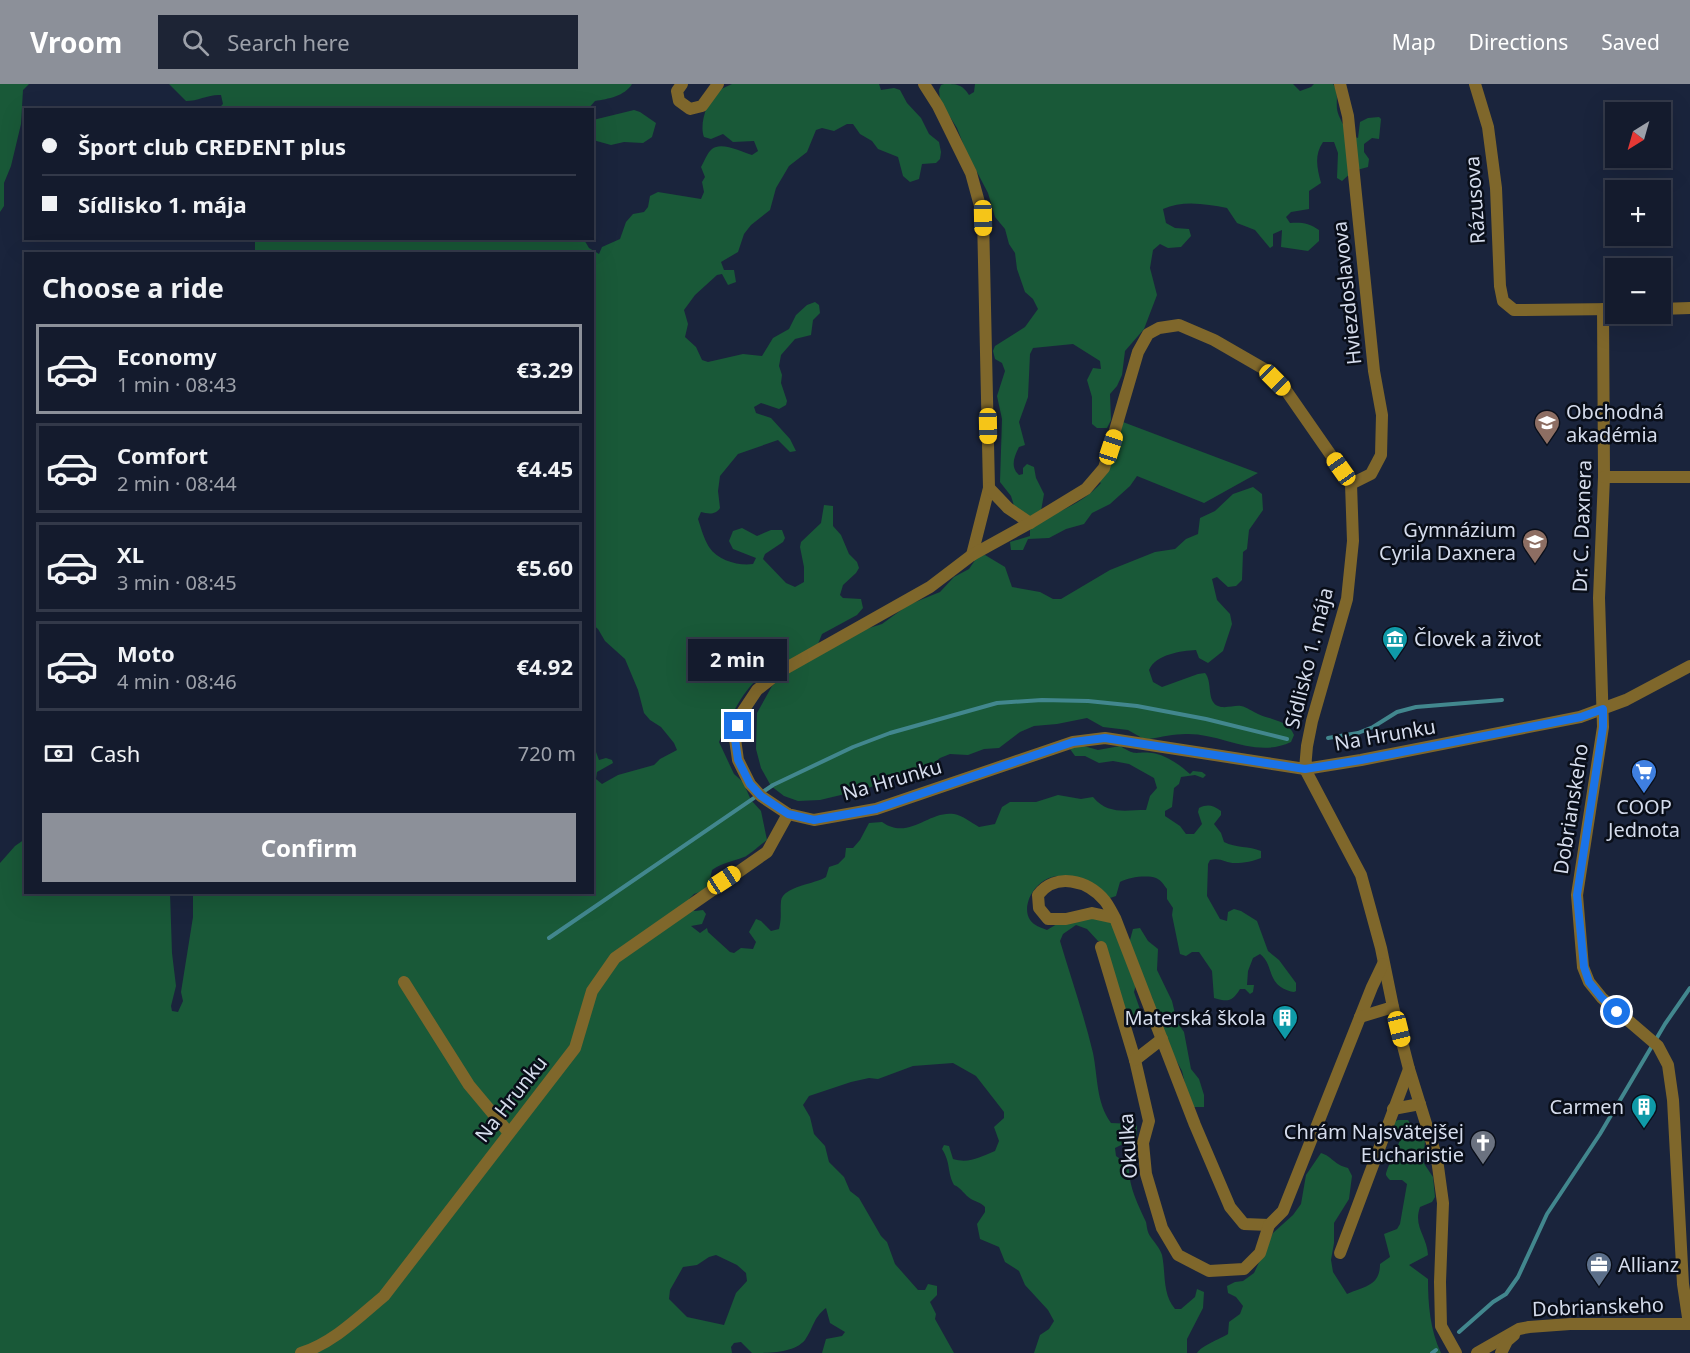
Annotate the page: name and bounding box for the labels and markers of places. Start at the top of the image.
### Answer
place label: Obchodná akadémia [1566,398,1664,448]
school or university icon: Obchodná akadémia [1532,408,1562,446]
place label: Gymnázium Cyrila Daxnera [1379,516,1516,566]
school or university icon: Gymnázium Cyrila Daxnera [1520,527,1550,565]
museum icon: Človek a život [1380,624,1410,662]
place label: Človek a život [1414,625,1541,652]
supermarket icon: COOP Jednota [1629,757,1659,795]
place label: COOP Jednota [1606,793,1680,843]
building icon: Materská škola [1270,1003,1300,1041]
place label: Materská škola [1124,1004,1266,1031]
building icon: Carmen [1629,1092,1659,1130]
place label: Carmen [1550,1093,1624,1120]
place label: Chrám Najsvätejšej Eucharistie [1284,1118,1464,1168]
church icon: Chrám Najsvätejšej Eucharistie [1468,1128,1498,1166]
office icon: Allianz [1584,1250,1614,1288]
place label: Allianz [1618,1251,1679,1278]

